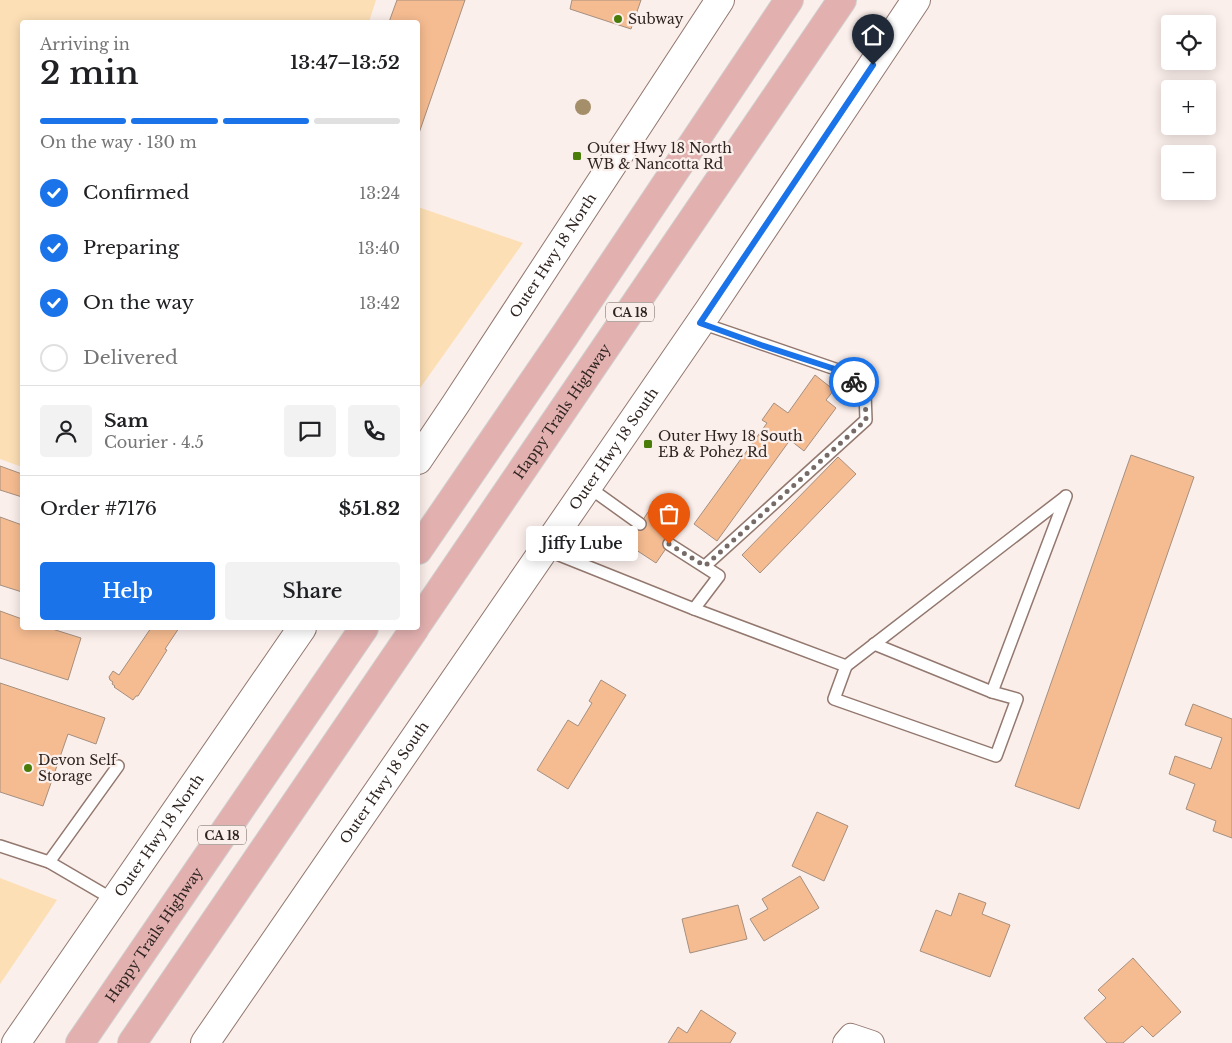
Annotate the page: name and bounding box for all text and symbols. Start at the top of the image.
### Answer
place label: Subway [628,10,684,28]
marker: Subway [612,13,624,25]
pin [852,14,894,65]
map controls [1161,15,1216,200]
button: locate [1161,15,1216,70]
icon: home [859,21,887,49]
text: Arriving in [40,34,130,54]
text: 13:47–13:52 [290,51,400,74]
text: 2 min [40,53,139,93]
button: + [1161,80,1216,135]
text: On the way · 130 m [40,132,197,152]
place label: Outer Hwy 18 North WB & Nancotta Rd [586,139,732,173]
button: − [1161,145,1216,200]
marker: Outer Hwy 18 North WB & Nancotta Rd [571,150,583,162]
icon: check [40,179,68,207]
text: Confirmed [83,181,189,204]
text: 13:24 [359,183,400,203]
street label: Outer Hwy 18 North [506,190,600,321]
icon: check [40,234,68,262]
text: Preparing [83,236,179,259]
text: 13:40 [358,238,400,258]
icon: check [40,289,68,317]
text: On the way [83,291,194,314]
text: 13:42 [359,293,400,313]
road number: CA 18 [606,302,654,322]
street label: Happy Trails Highway [510,340,614,482]
text: Delivered [83,346,178,369]
courier [829,357,879,407]
icon: bike [840,368,868,396]
street label: Outer Hwy 18 South [565,384,662,514]
button: person [40,405,92,457]
button: chat [284,405,336,457]
button: phone [348,405,400,457]
text: Sam [104,409,149,432]
place label: Outer Hwy 18 South EB & Pohez Rd [658,427,803,461]
text: Courier · 4.5 [104,432,204,452]
marker: Outer Hwy 18 South EB & Pohez Rd [642,438,654,450]
pin [648,493,690,544]
text: Order #7176 [40,497,157,520]
text: $51.82 [339,497,400,520]
icon: bag [655,500,683,528]
callout: Jiffy Lube [526,526,639,562]
text: Jiffy Lube [541,533,623,553]
button: Help [40,562,215,620]
button: Share [225,562,400,620]
street label: Outer Hwy 18 South [336,718,433,847]
place label: Devon Self Storage [38,751,119,785]
marker: Devon Self Storage [22,762,34,774]
street label: Outer Hwy 18 North [110,770,208,900]
road number: CA 18 [198,826,246,844]
street label: Happy Trails Highway [101,864,207,1006]

